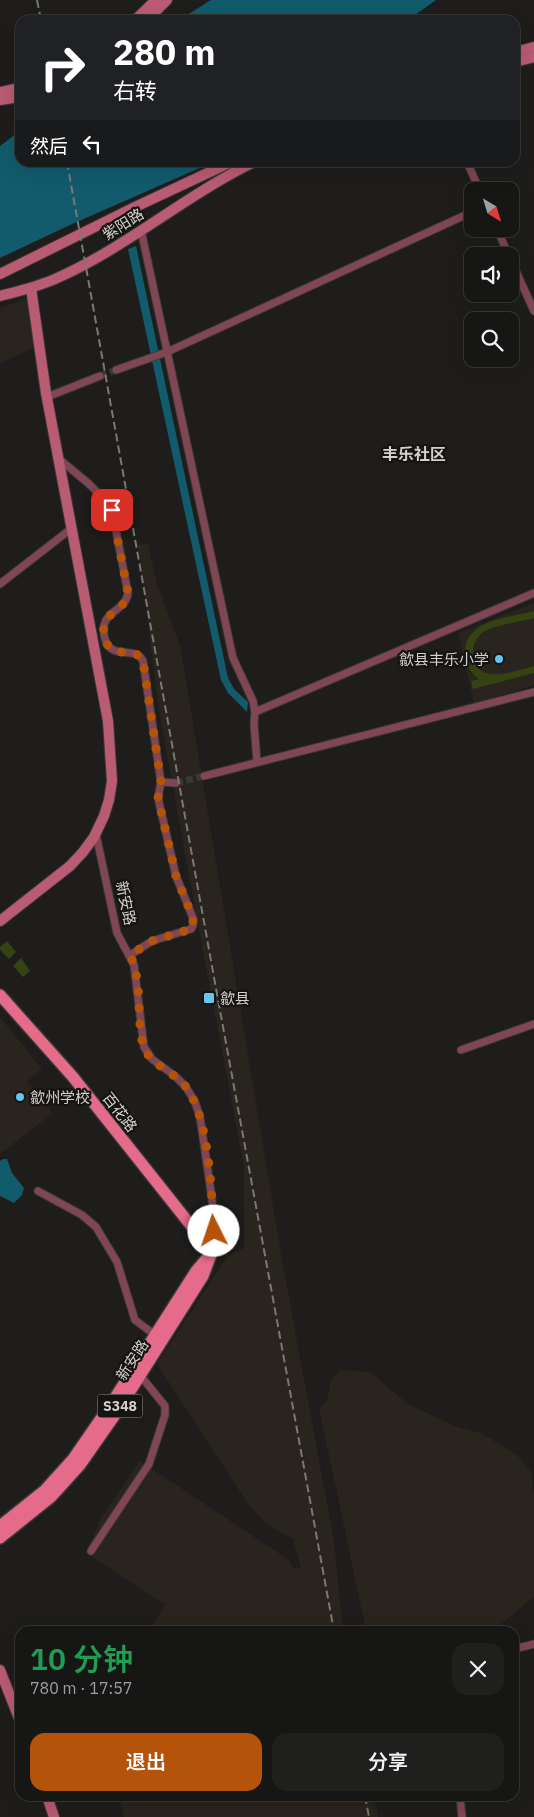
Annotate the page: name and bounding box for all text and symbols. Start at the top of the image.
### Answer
text: 280 m [113,29,216,75]
icon: right [30,35,95,100]
text: 右转 [113,76,157,105]
icon: left [78,130,106,158]
text: 然后 [30,134,68,158]
north arrow [464,182,519,238]
map controls [464,182,519,367]
street label: 紫阳路 [99,204,147,244]
button: sound [464,247,519,302]
button: search [464,312,519,367]
district label: 丰乐社区 [382,444,446,464]
pin [91,489,133,531]
icon: arrive [98,496,126,524]
place label: 歙县丰乐小学 [399,650,489,669]
marker: 歙县丰乐小学 [493,653,505,665]
street label: 新安路 [112,879,140,927]
place label: 歙县 [220,989,250,1008]
marker: 歙县 [202,991,216,1005]
place label: 歙州学校 [30,1088,90,1107]
street label: 百花路 [99,1088,141,1136]
marker: 歙州学校 [14,1091,26,1103]
position arrow [187,1204,239,1256]
street label: 新安路 [112,1336,152,1384]
road number: S348 [98,1394,142,1418]
text: 10 分钟 [30,1639,133,1678]
button: close [452,1643,504,1695]
text: 780 m · 17:57 [30,1678,132,1698]
button: 退出 [30,1733,262,1791]
button: 分享 [272,1733,504,1791]

